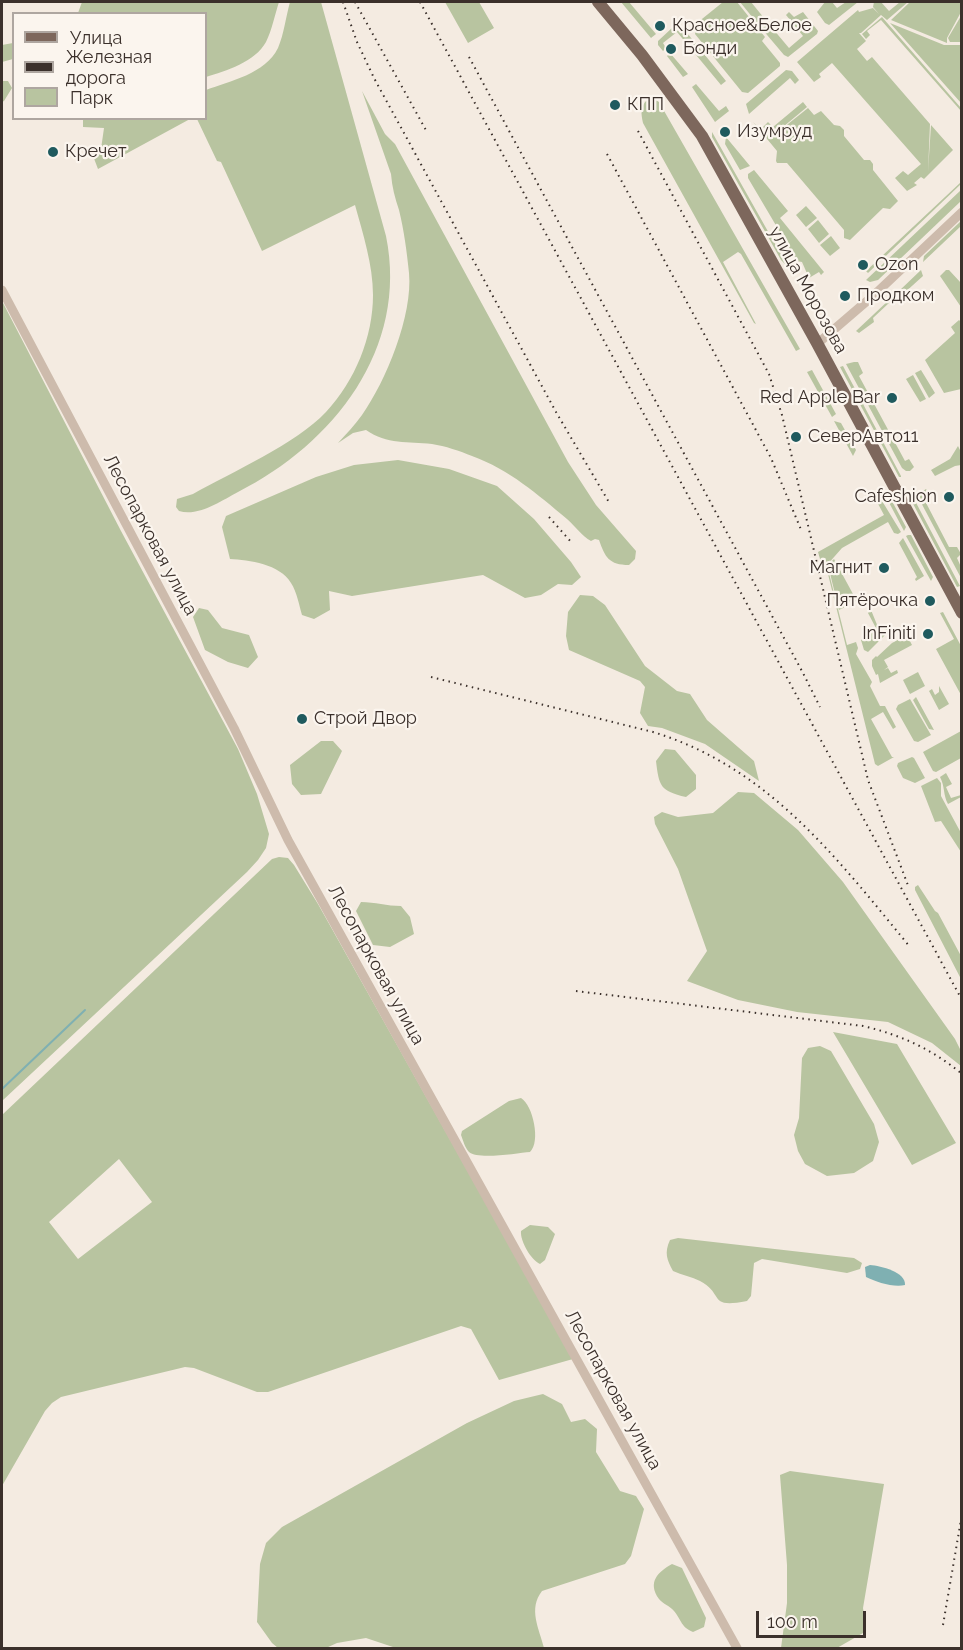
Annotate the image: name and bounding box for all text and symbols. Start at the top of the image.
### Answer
legend [12,12,207,120]
place label: Красное&Белое [672,15,812,37]
marker: Красное&Белое [653,19,667,33]
text: Улица [70,27,122,48]
place label: Бонди [683,38,737,60]
marker: Бонди [664,42,678,56]
text: Железная дорога [66,46,152,88]
text: Парк [70,87,113,108]
place label: КПП [627,94,664,116]
marker: КПП [608,98,622,112]
place label: Изумруд [737,121,812,143]
marker: Изумруд [718,125,732,139]
place label: Кречет [65,141,127,163]
marker: Кречет [46,145,60,159]
street label: улица Морозова [764,223,852,357]
place label: Ozon [875,254,918,276]
marker: Ozon [856,258,870,272]
place label: Продком [857,285,934,307]
marker: Продком [838,289,852,303]
place label: Red Apple Bar [760,387,880,409]
marker: Red Apple Bar [885,391,899,405]
place label: СеверАвто11 [808,426,918,448]
marker: СеверАвто11 [789,430,803,444]
street label: Лесопарковая улица [98,451,202,619]
place label: Cafeshion [854,486,937,508]
marker: Cafeshion [942,490,956,504]
place label: Магнит [809,557,872,579]
marker: Магнит [877,561,891,575]
place label: Пятёрочка [826,590,918,612]
marker: Пятёрочка [923,594,937,608]
place label: InFiniti [862,623,916,645]
marker: InFiniti [921,627,935,641]
place label: Строй Двор [314,708,417,730]
marker: Строй Двор [295,712,309,726]
street label: Лесопарковая улица [323,881,429,1049]
street label: Лесопарковая улица [560,1306,666,1474]
scale bar [759,1599,868,1637]
text: 100 m [767,1611,818,1632]

